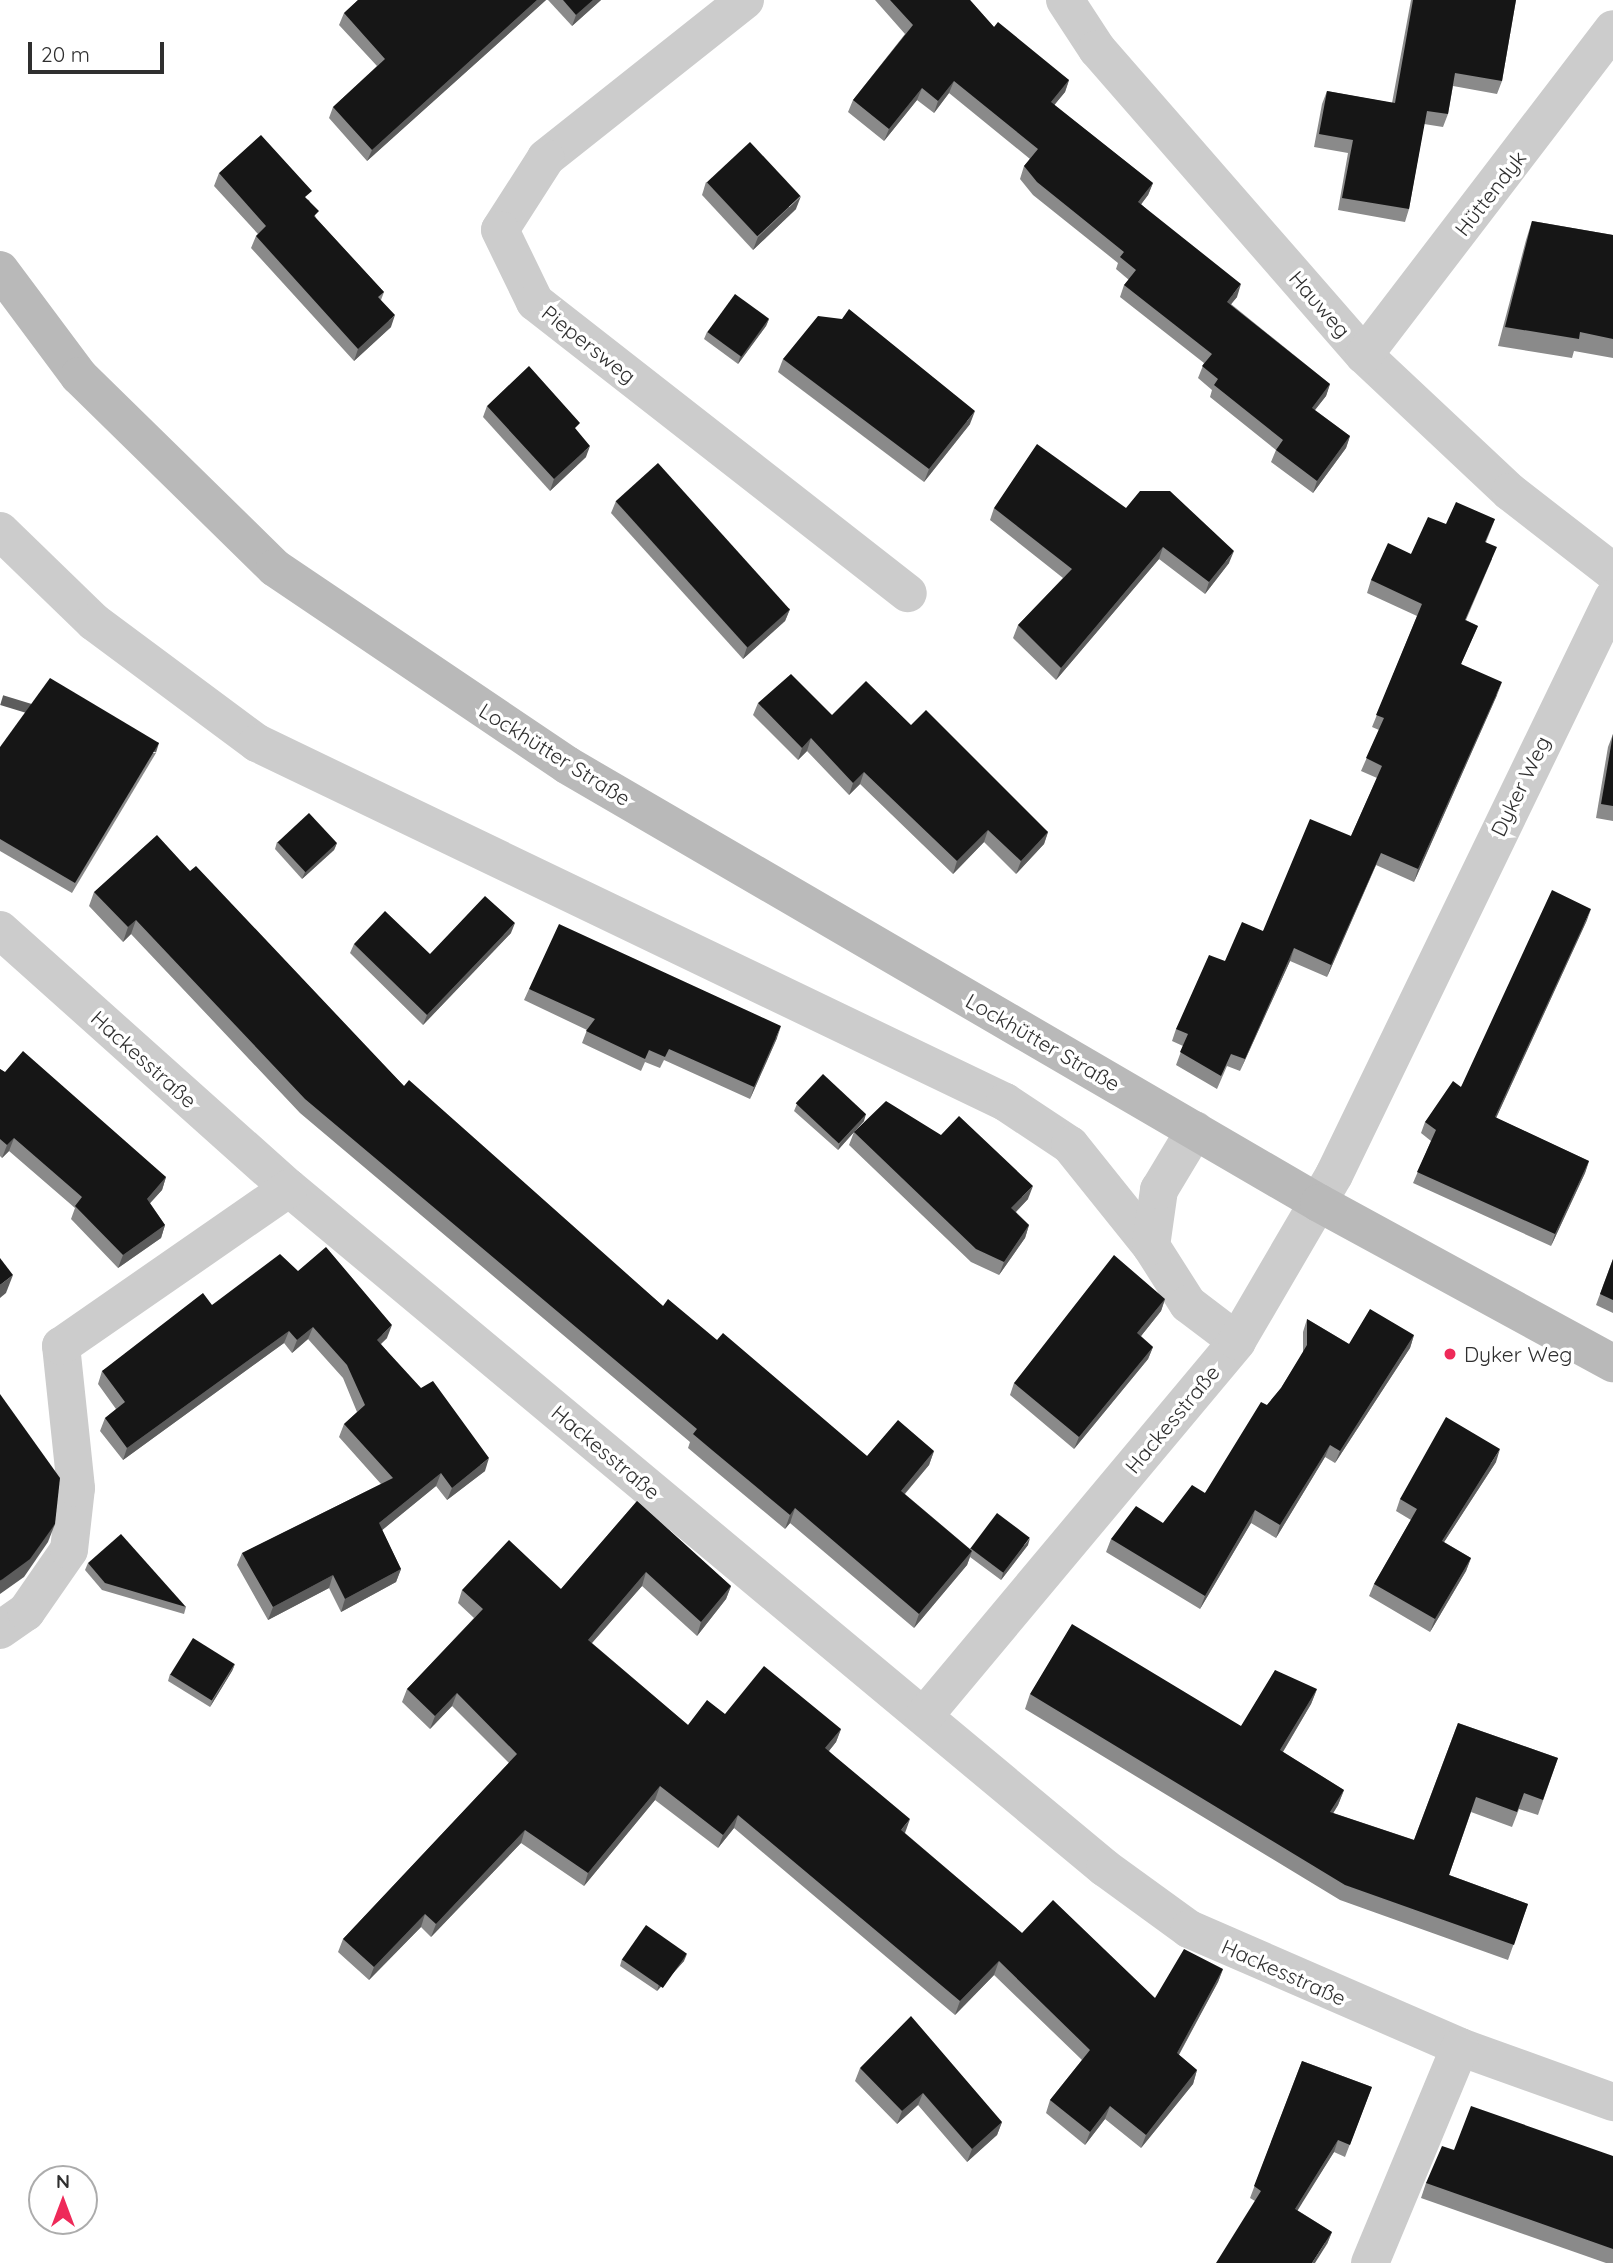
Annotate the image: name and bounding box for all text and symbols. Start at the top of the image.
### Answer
scale bar [32,28,168,72]
text: 20 m [41,41,90,67]
street label: Hüttendyk [1449,145,1531,241]
street label: Hauweg [1284,265,1356,343]
street label: Piepersweg [537,300,641,388]
street label: Lockhütter Straße [475,697,635,811]
street label: Dyker Weg [1485,732,1555,840]
street label: Lockhütter Straße [962,988,1124,1096]
street label: Hackesstraße [86,1005,202,1113]
place label: Dyker Weg [1464,1341,1572,1367]
marker: Dyker Weg [1442,1346,1458,1362]
street label: Hackesstraße [1119,1360,1225,1478]
street label: Hackesstraße [547,1399,665,1505]
street label: Hackesstraße [1218,1933,1350,2011]
north arrow [28,2165,98,2235]
text: N [56,2169,70,2193]

